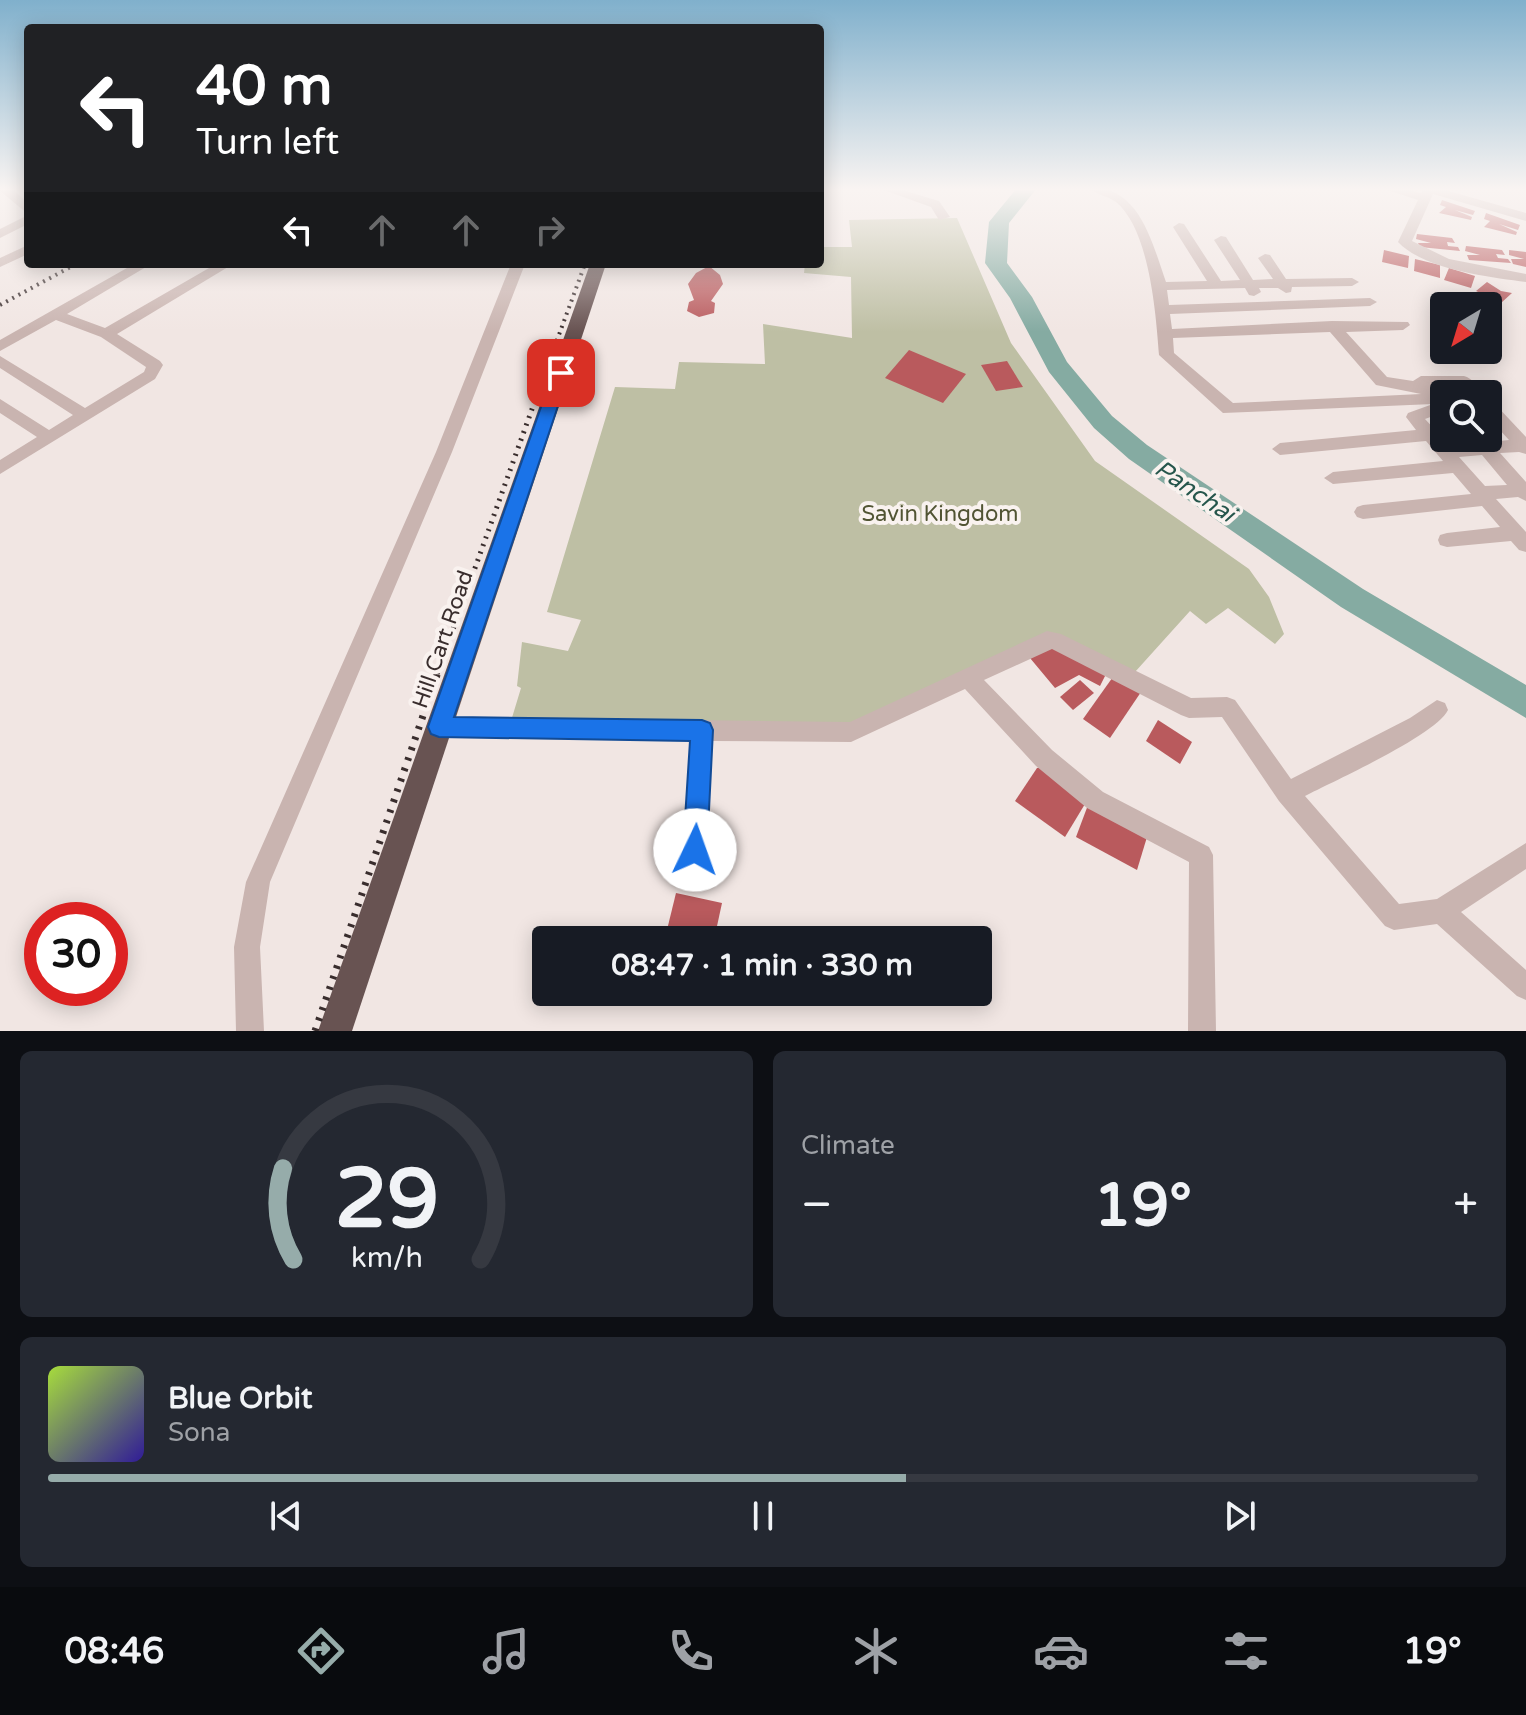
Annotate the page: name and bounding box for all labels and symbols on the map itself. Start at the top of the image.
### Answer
north arrow [1430,292,1502,364]
pin [527,339,595,407]
water label: Panchai [1149,454,1243,530]
park label: Savin Kingdom [862,501,1018,527]
street label: Hill Cart Road [407,567,479,712]
position arrow [653,808,737,892]
speed limit sign: 30 [24,902,128,1006]

